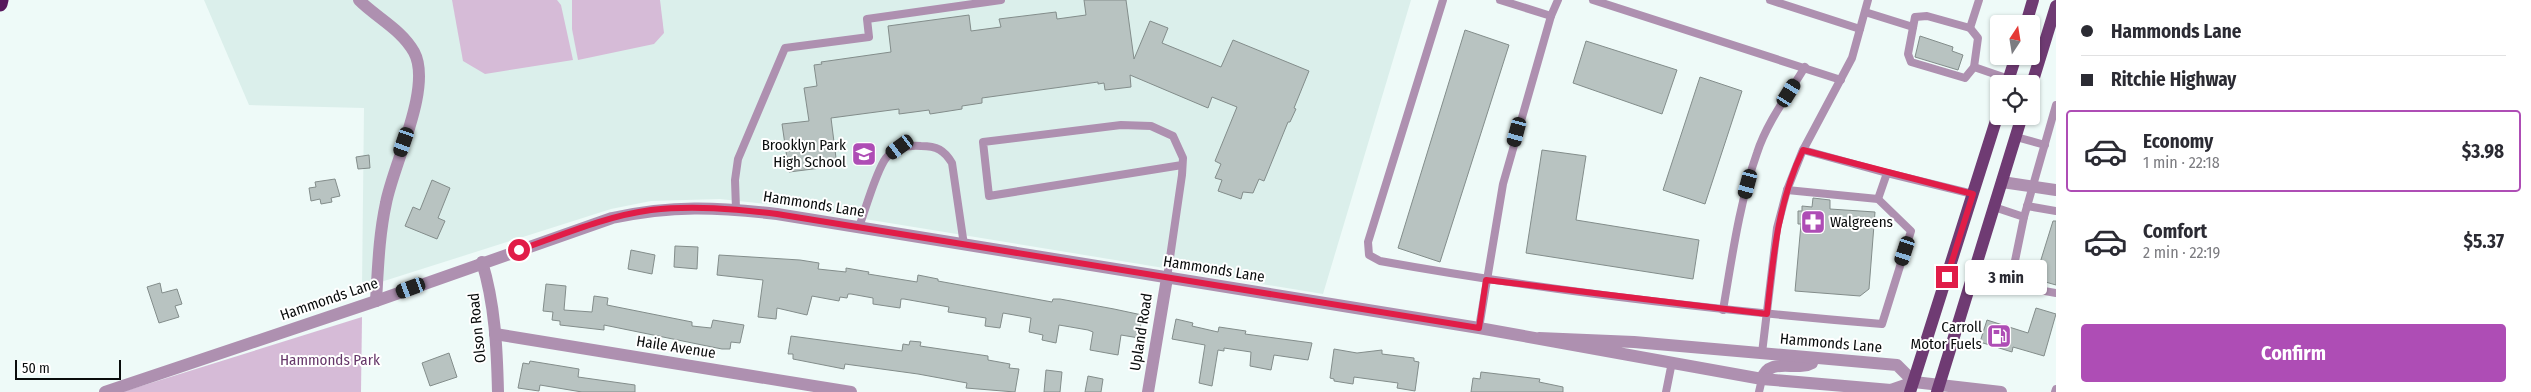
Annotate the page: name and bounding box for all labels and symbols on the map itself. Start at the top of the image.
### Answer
north arrow [1990,15,2040,65]
car [1774,76,1803,110]
car [1505,116,1528,148]
car [392,125,415,159]
car [883,132,916,162]
place label: Brooklyn Park High School [762,136,846,171]
school or university icon: Brooklyn Park High School [851,141,877,167]
car [1736,168,1759,200]
street label: Hammonds Lane [762,187,866,221]
pharmacy icon: Walgreens [1800,209,1826,235]
place label: Walgreens [1830,213,1893,231]
car [1893,234,1916,268]
route start [508,239,530,261]
street label: Hammonds Lane [1162,252,1266,286]
callout: 3 min [1964,260,2047,294]
route end [1936,266,1958,288]
street label: Hammonds Lane [278,274,380,324]
car [394,276,427,300]
street label: Olson Road [464,292,490,364]
street label: Upland Road [1126,292,1156,372]
place label: Carroll Motor Fuels [1910,318,1982,353]
fuel station icon: Carroll Motor Fuels [1986,323,2012,349]
street label: Hammonds Lane [1779,330,1883,356]
street label: Haile Avenue [635,332,717,362]
park label: Hammonds Park [280,351,380,369]
scale bar [15,357,121,380]

